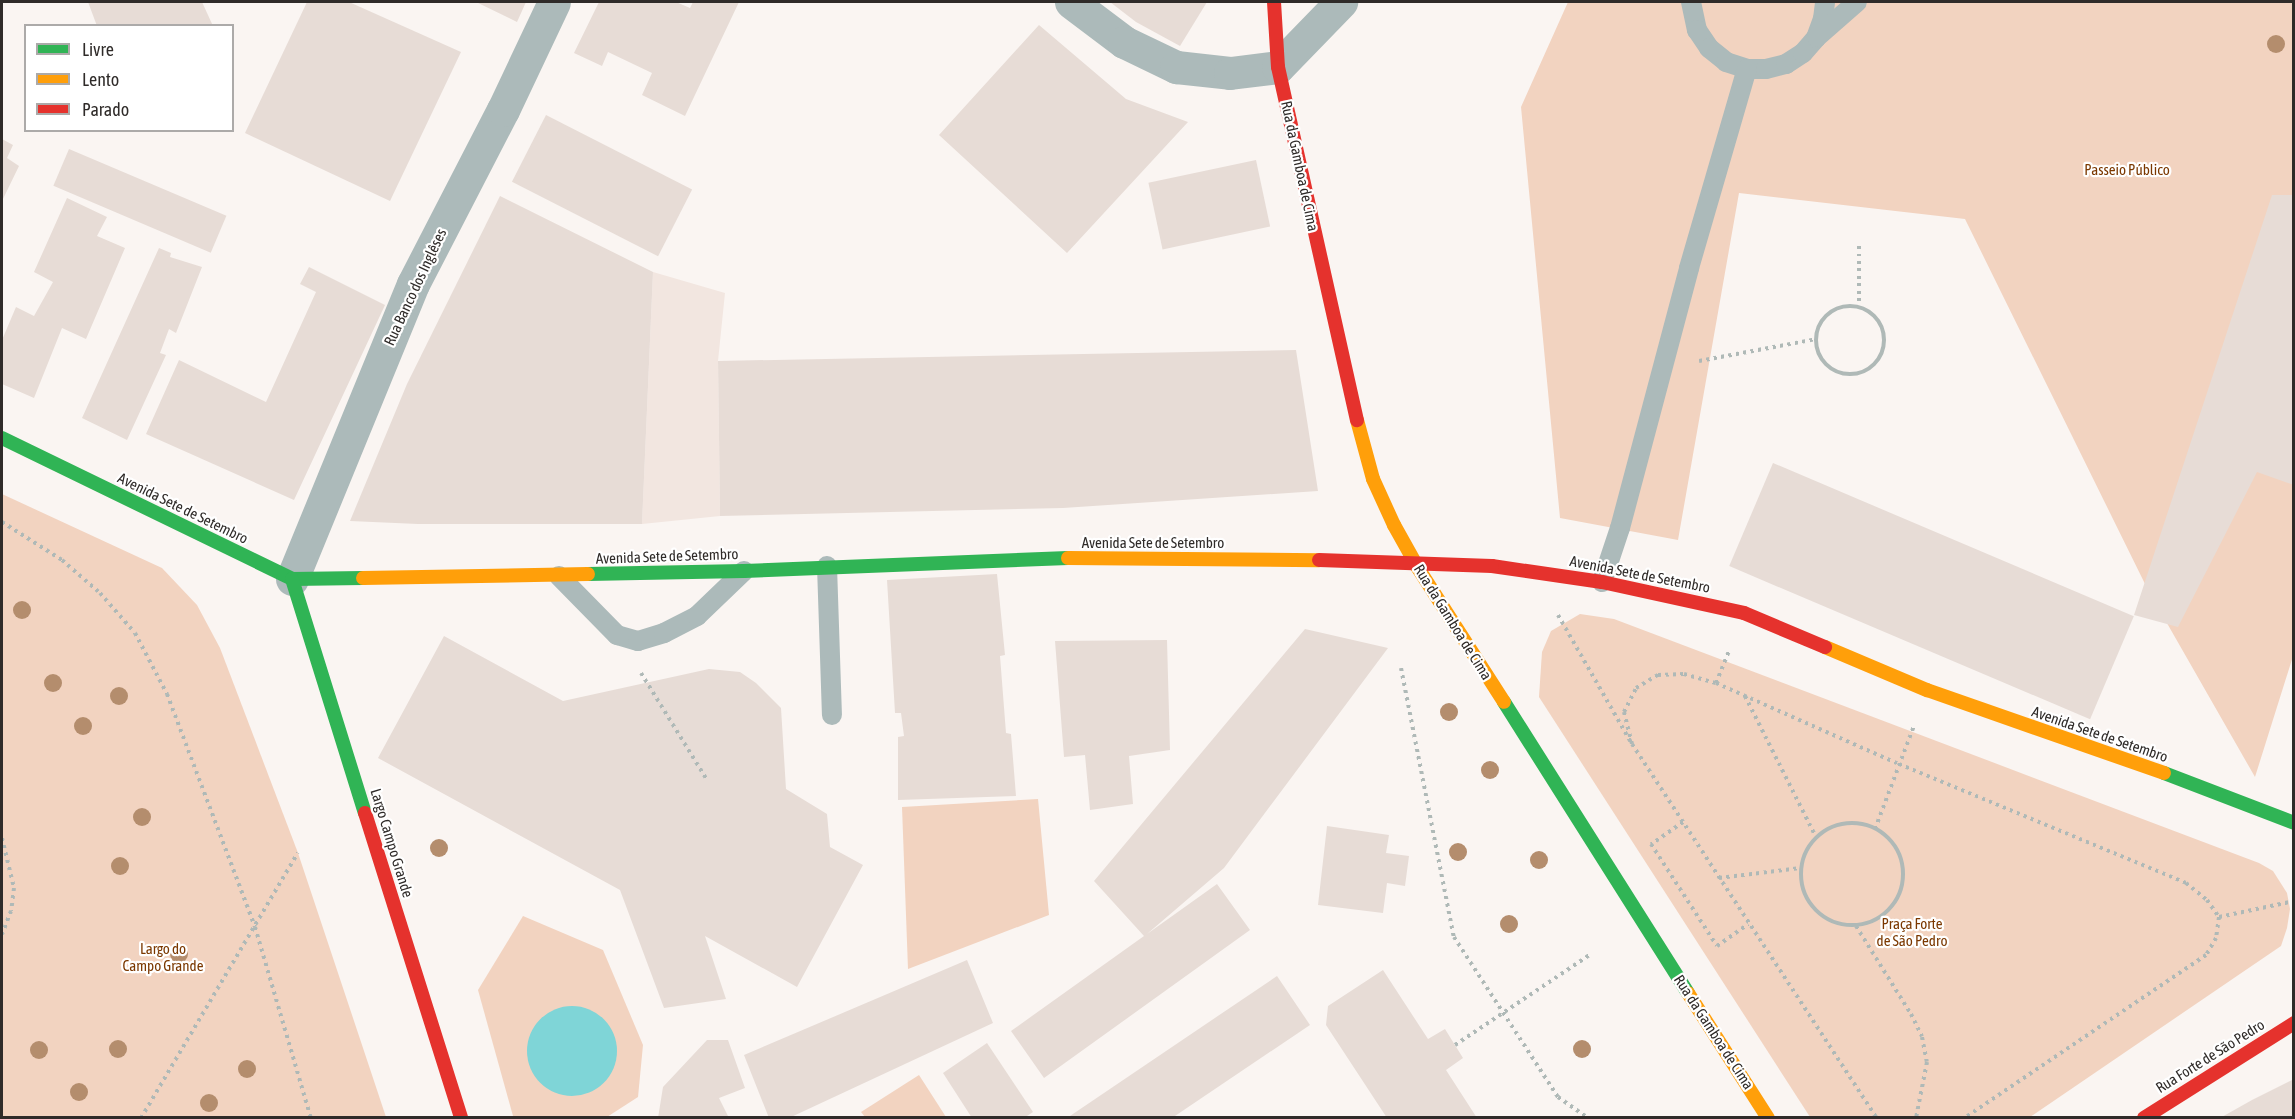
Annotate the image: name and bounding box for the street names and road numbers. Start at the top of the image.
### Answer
street label: Rua da Gamboa de Cima [1277,99,1323,233]
street label: Rua Banco dos Inglêses [380,226,450,348]
street label: Avenida Sete de Setembro [115,469,251,547]
street label: Avenida Sete de Setembro [1082,534,1224,552]
street label: Avenida Sete de Setembro [595,545,739,567]
street label: Avenida Sete de Setembro [1568,552,1712,596]
street label: Rua da Gamboa de Cima [1410,561,1496,683]
street label: Avenida Sete de Setembro [2030,702,2170,766]
street label: Largo Campo Grande [367,786,417,900]
street label: Rua da Gamboa de Cima [1670,971,1758,1093]
street label: Rua Forte de São Pedro [2152,1015,2268,1097]

